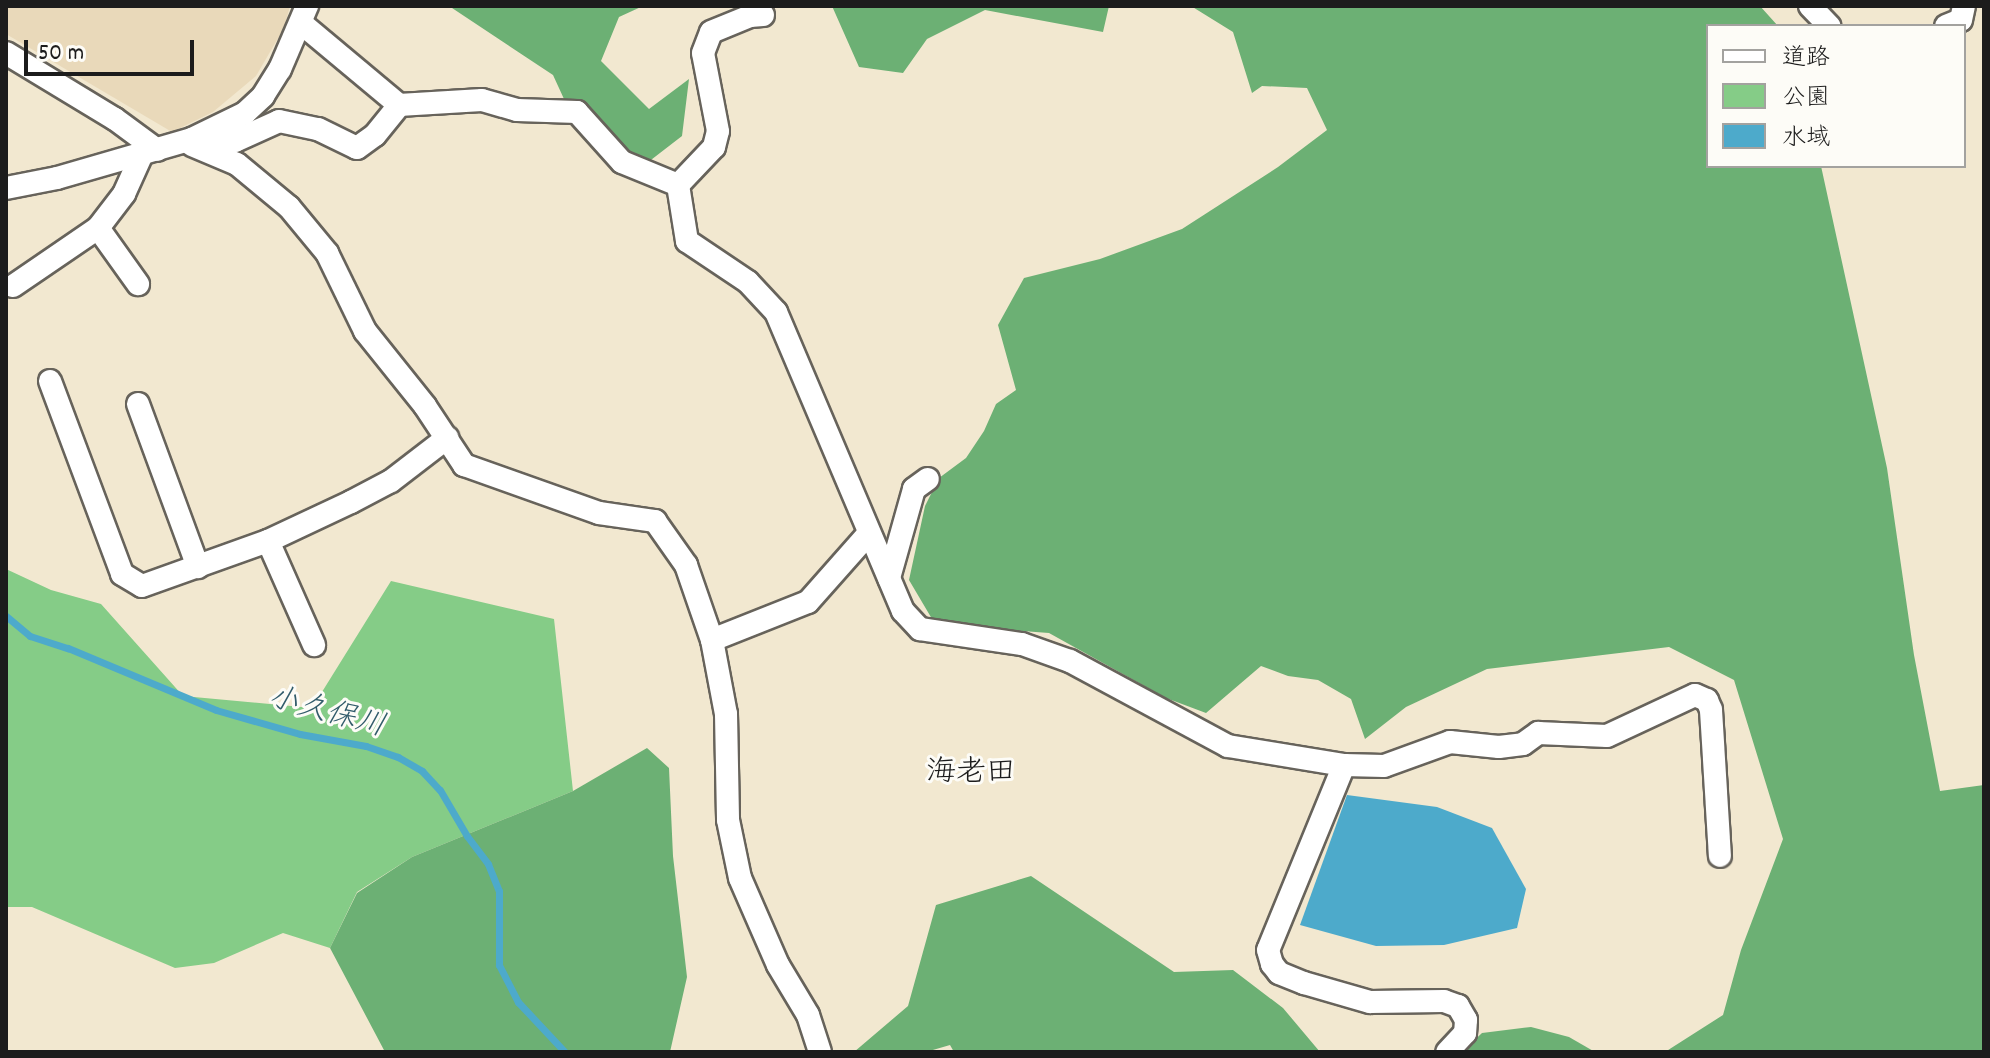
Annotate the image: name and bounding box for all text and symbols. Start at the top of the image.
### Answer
scale bar [28,24,198,74]
legend [1706,24,1966,168]
text: 50 m [38,37,84,71]
text: 道路 [1782,42,1830,76]
text: 公園 [1782,82,1830,116]
text: 水域 [1782,122,1830,156]
water label: 小久保川 [263,682,389,748]
district label: 海老田 [926,757,1016,793]

